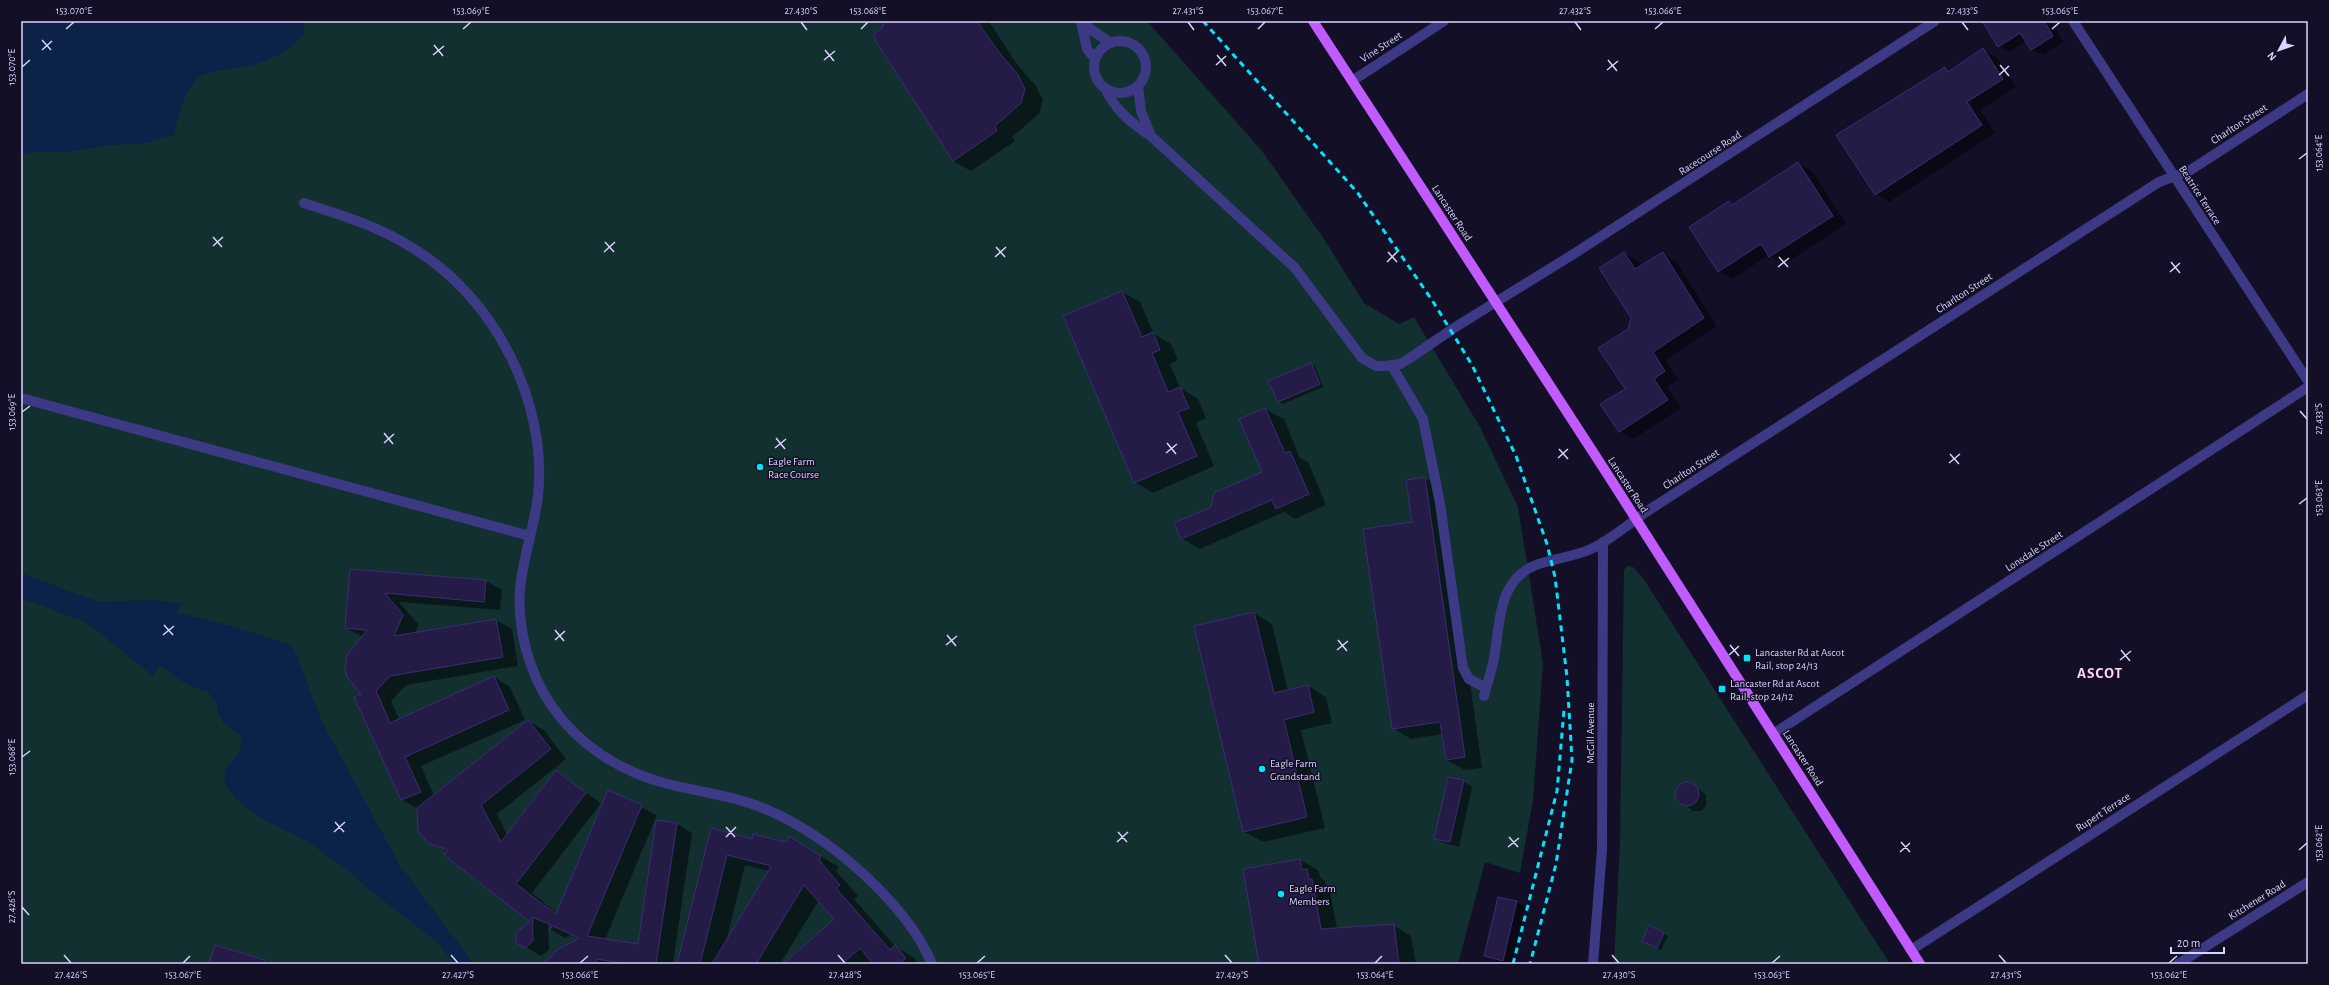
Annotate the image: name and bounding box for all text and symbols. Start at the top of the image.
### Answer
text: 153.070°E [56,6,92,16]
text: 153.069°E [453,6,489,16]
text: 27.430°S [785,6,818,16]
text: 153.068°E [850,6,886,16]
text: 27.431°S [1172,6,1204,16]
text: 153.067°E [1247,6,1283,16]
text: 27.432°S [1559,6,1591,16]
text: 153.066°E [1645,6,1681,16]
text: 27.433°S [1946,6,1978,16]
text: 153.065°E [2042,6,2078,16]
street label: Vine Street [1358,29,1404,65]
north arrow [2259,30,2299,70]
text: 153.070°E [7,49,17,85]
text: N [2265,50,2278,63]
street label: Charlton Street [2209,101,2270,146]
street label: Racecourse Road [1677,129,1743,177]
text: 153.064°E [2314,135,2324,171]
street label: Beatrice Terrace [2177,164,2223,226]
street label: Lancaster Road [1430,183,1474,243]
street label: Charlton Street [1934,270,1995,315]
text: 153.069°E [7,394,17,430]
text: 27.433°S [2314,403,2324,435]
street label: Charlton Street [1661,446,1722,491]
street label: Lancaster Road [1606,455,1650,515]
place label: Eagle Farm Race Course [768,456,819,480]
marker: Eagle Farm Race Course [755,462,765,472]
text: 153.063°E [2314,480,2324,516]
street label: Lonsdale Street [2003,528,2065,574]
place label: Lancaster Rd at Ascot Rail, stop 24/13 [1755,647,1845,671]
marker: Lancaster Rd at Ascot Rail, stop 24/13 [1742,653,1752,663]
district label: ASCOT [2077,666,2123,681]
place label: Lancaster Rd at Ascot Rail, stop 24/12 [1730,678,1820,702]
marker: Lancaster Rd at Ascot Rail, stop 24/12 [1717,684,1727,694]
street label: McGill Avenue [1585,702,1596,764]
street label: Lancaster Road [1781,728,1825,788]
text: 153.068°E [7,739,17,775]
place label: Eagle Farm Grandstand [1270,758,1320,782]
marker: Eagle Farm Grandstand [1257,764,1267,774]
street label: Rupert Terrace [2074,790,2132,834]
text: 153.062°E [2314,825,2324,861]
street label: Kitchener Road [2226,878,2288,922]
place label: Eagle Farm Members [1289,883,1336,907]
marker: Eagle Farm Members [1276,889,1286,899]
text: 27.426°S [7,890,17,923]
scale bar [2171,929,2224,955]
text: 20 m [2177,937,2200,949]
text: 27.426°S [55,970,88,980]
text: 153.067°E [165,970,201,980]
text: 27.427°S [442,970,474,980]
text: 153.066°E [562,970,598,980]
text: 27.428°S [829,970,862,980]
text: 153.065°E [959,970,995,980]
text: 27.429°S [1216,970,1249,980]
text: 153.064°E [1357,970,1393,980]
text: 27.430°S [1603,970,1636,980]
text: 153.063°E [1754,970,1790,980]
text: 27.431°S [1990,970,2022,980]
text: 153.062°E [2151,970,2187,980]

